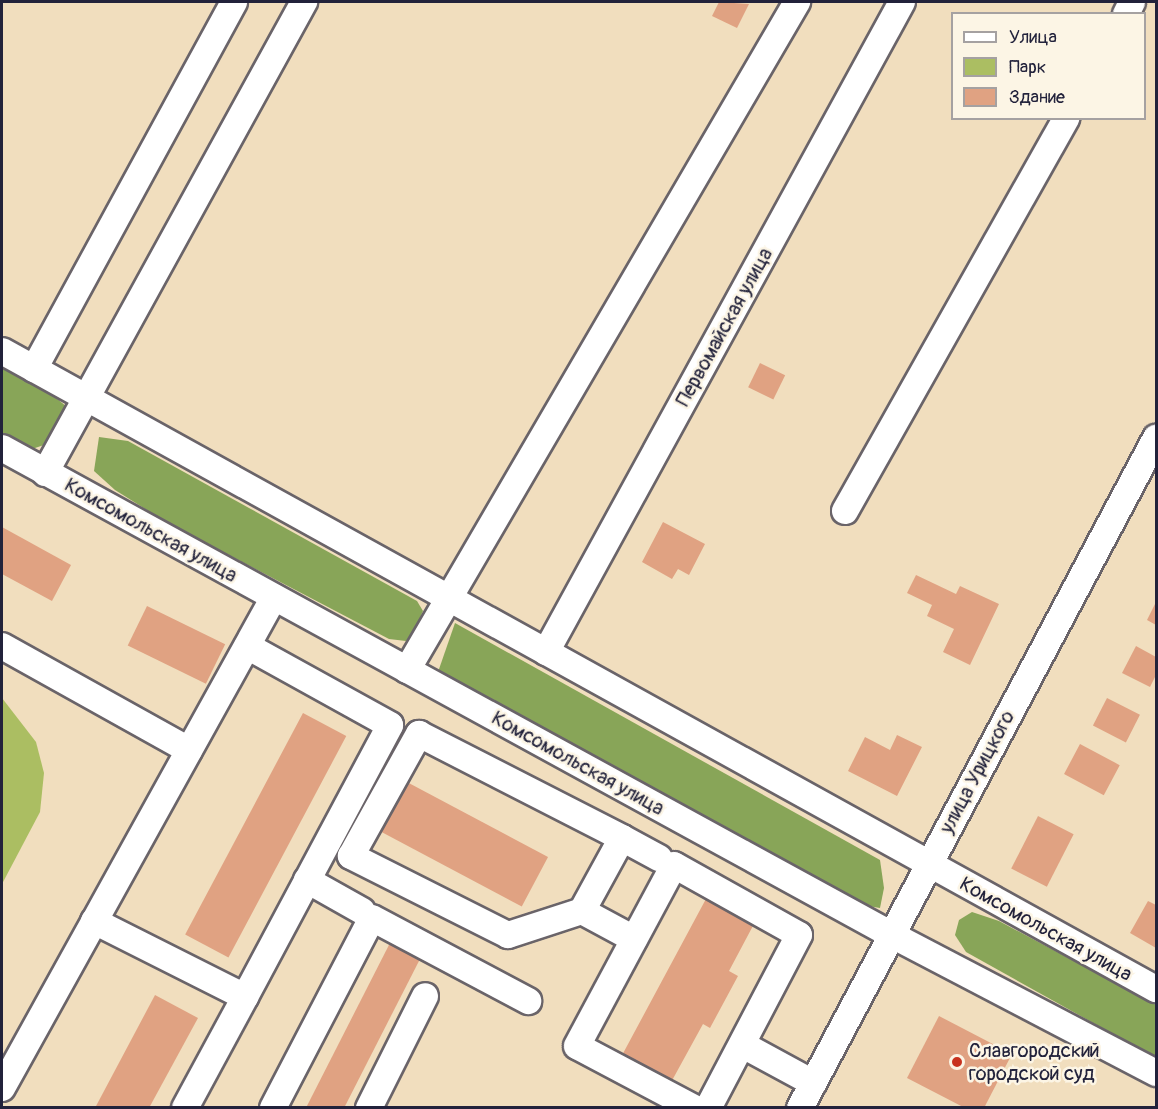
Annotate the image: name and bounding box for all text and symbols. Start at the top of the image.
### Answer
legend [951,12,1146,120]
text: Улица [1009,26,1057,49]
text: Парк [1009,56,1046,79]
text: Здание [1009,86,1065,109]
street label: Первомайская улица [671,244,777,410]
street label: Комсомольская улица [61,473,241,587]
street label: Комсомольская улица [488,706,668,820]
street label: улица Урицкого [935,706,1019,838]
street label: Комсомольская улица [956,872,1136,986]
place label: Славгородский городской суд [969,1038,1100,1085]
marker: Славгородский городской суд [950,1055,964,1069]

